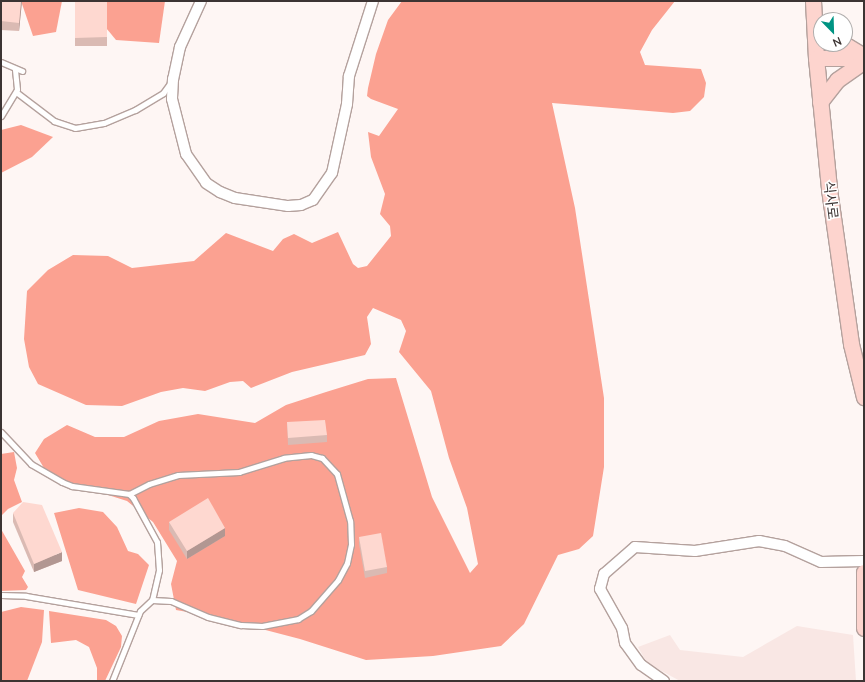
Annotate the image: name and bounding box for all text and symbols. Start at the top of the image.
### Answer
north arrow [813,12,853,52]
text: N [831,34,844,50]
street label: 식사로 [820,180,842,220]

